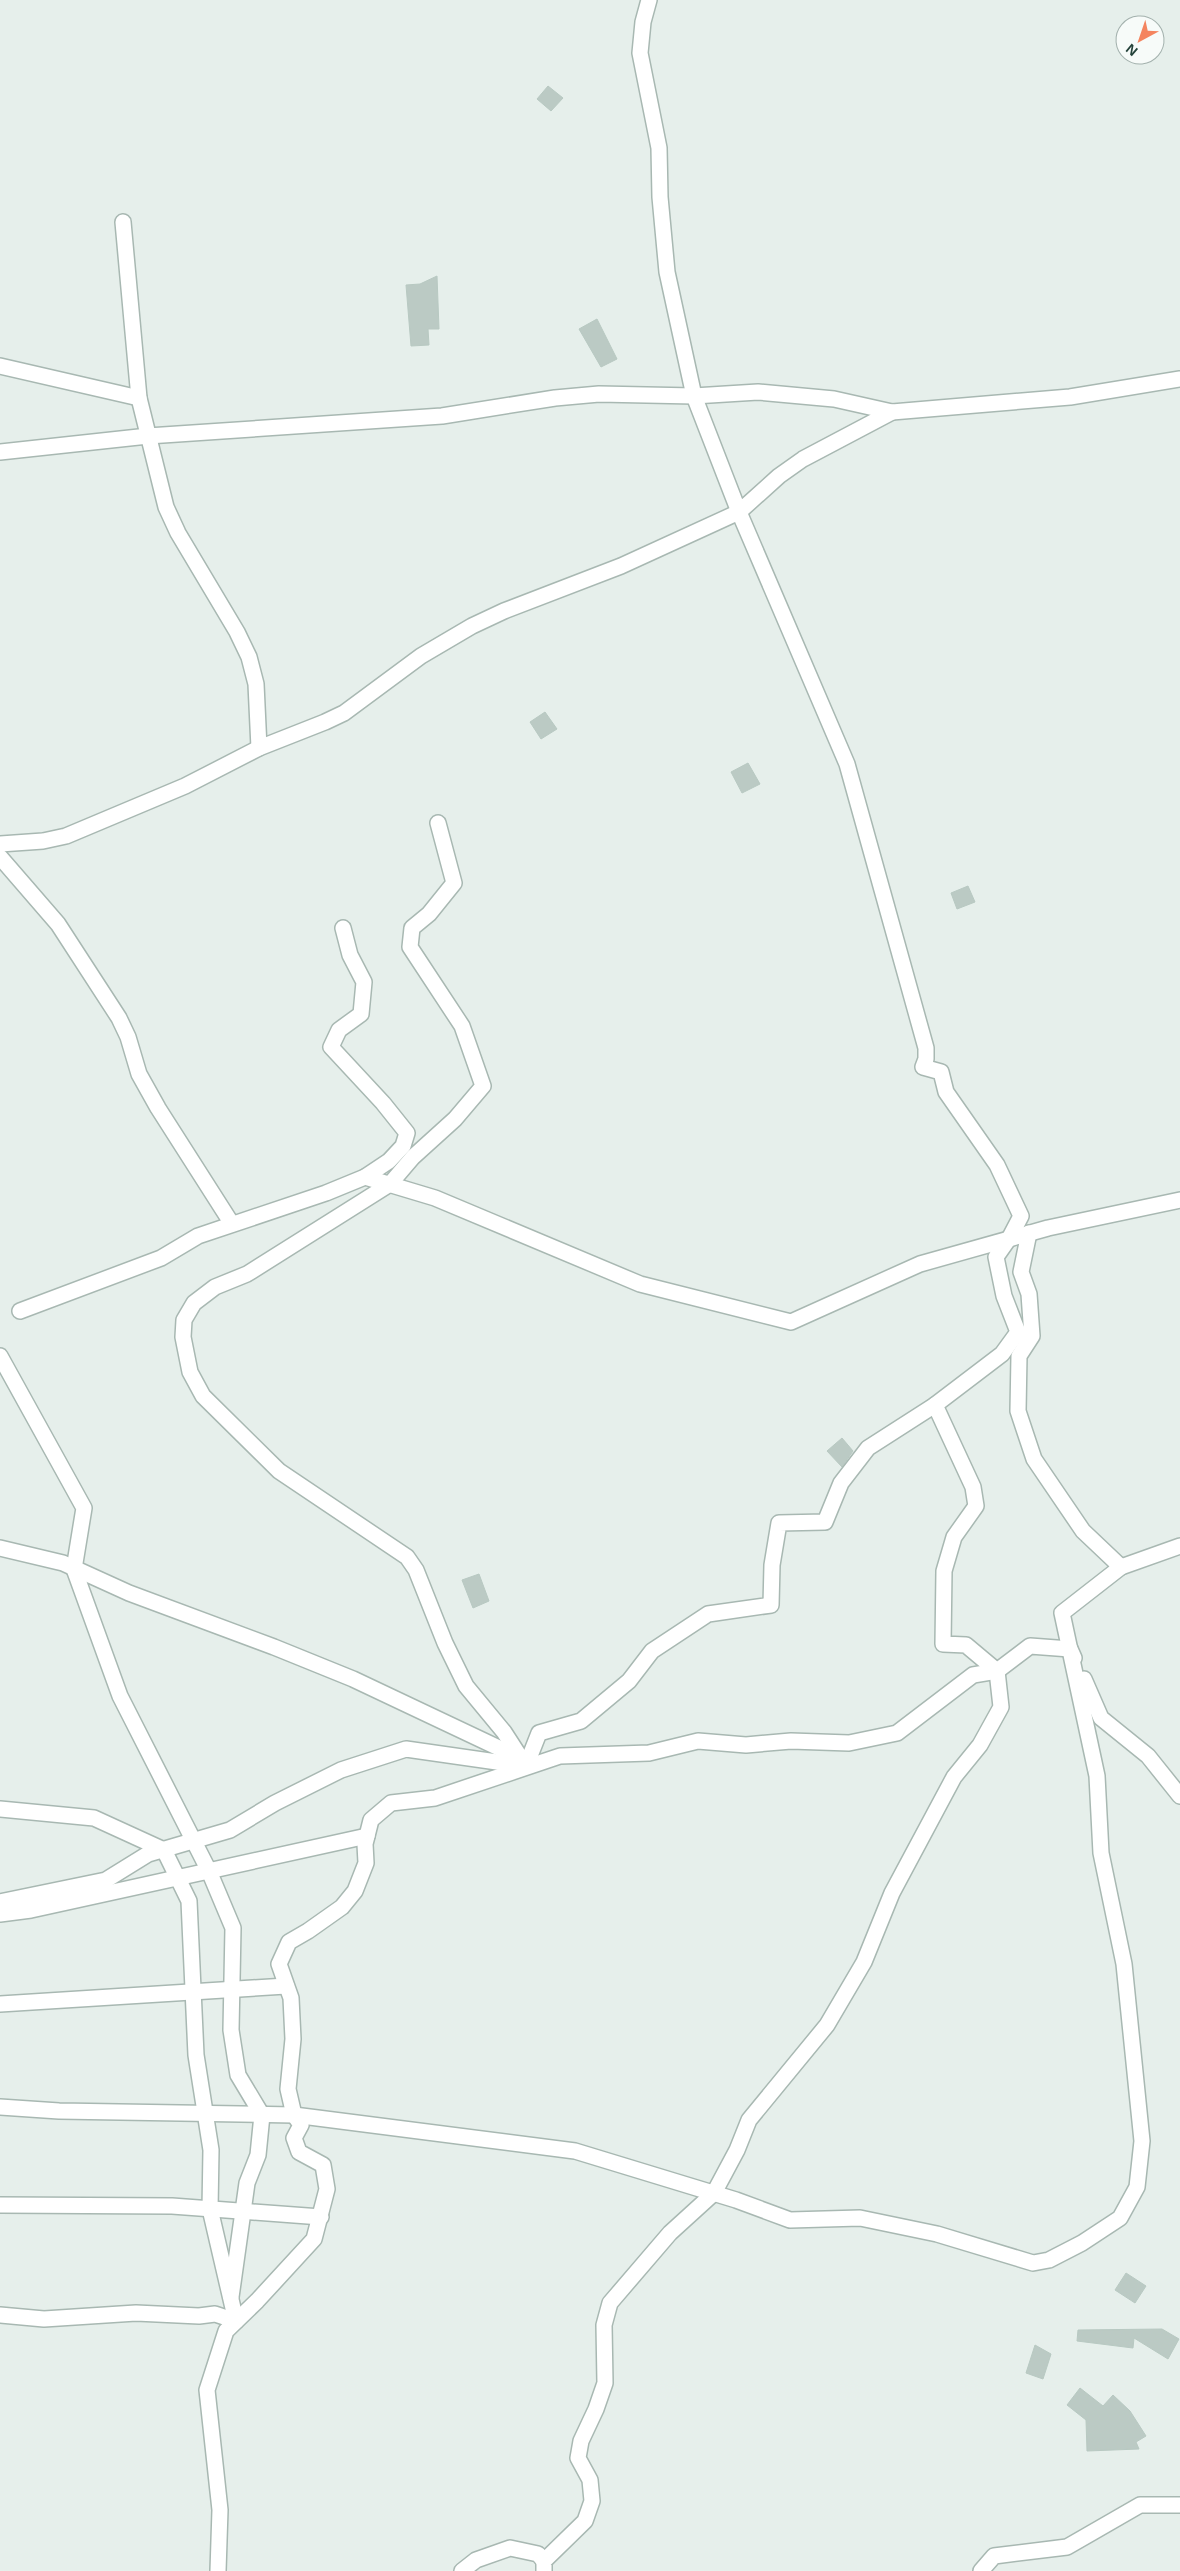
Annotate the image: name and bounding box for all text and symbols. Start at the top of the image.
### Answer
north arrow [1115,15,1165,65]
text: N [1123,41,1141,59]

